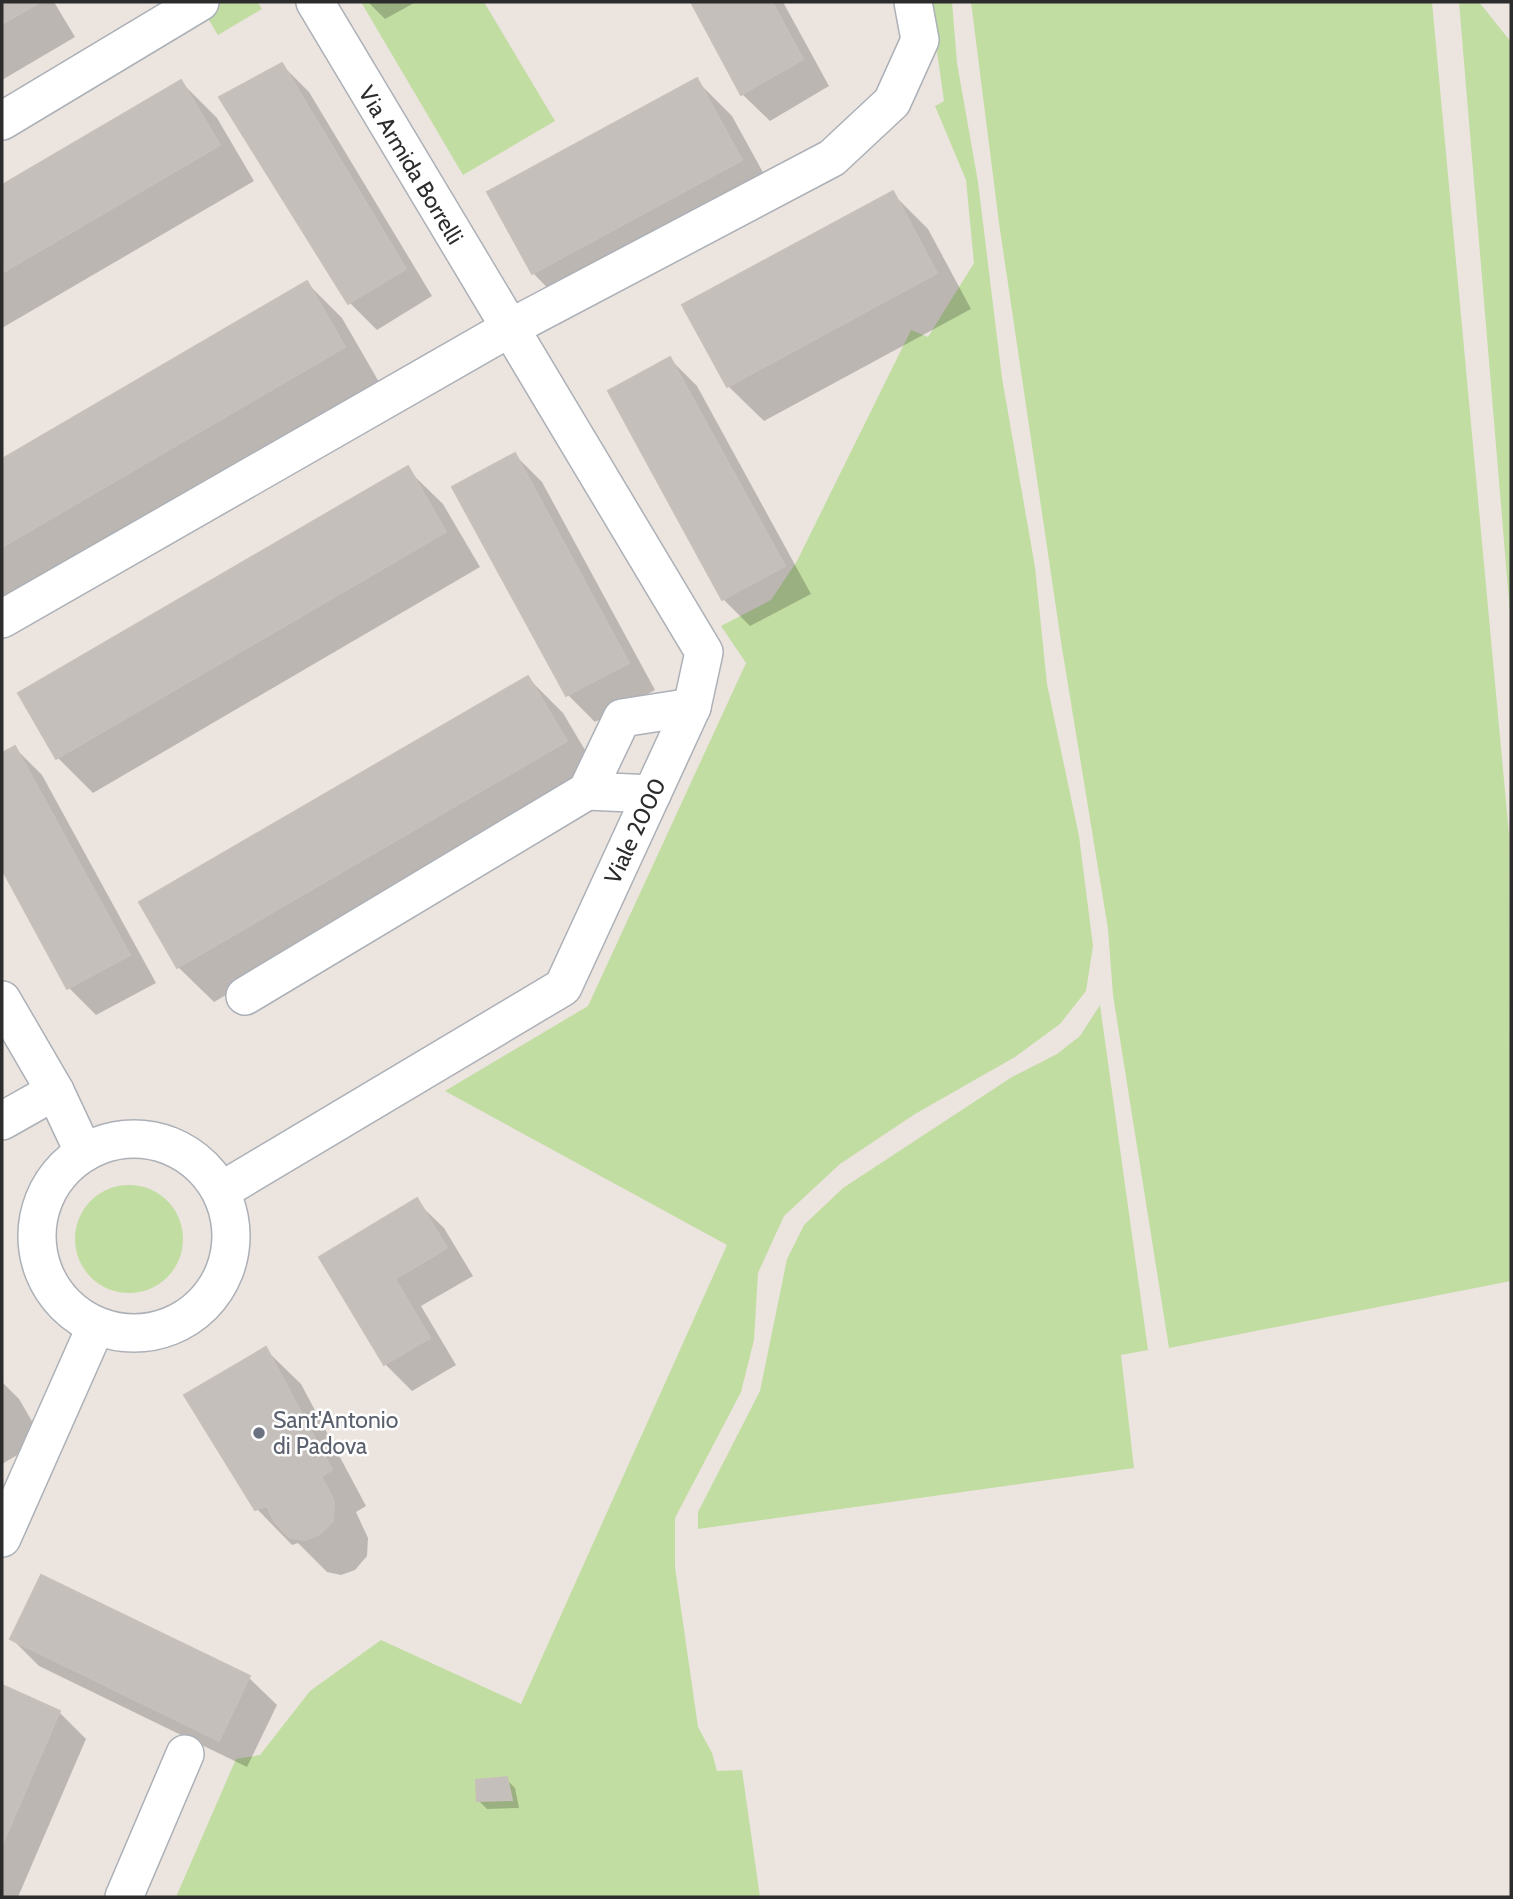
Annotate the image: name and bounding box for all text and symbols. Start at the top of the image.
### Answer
street label: Via Armida Borrelli [353,81,469,249]
street label: Viale 2000 [598,774,672,888]
place label: Sant'Antonio di Padova [273,1406,398,1460]
marker: Sant'Antonio di Padova [251,1425,267,1441]

